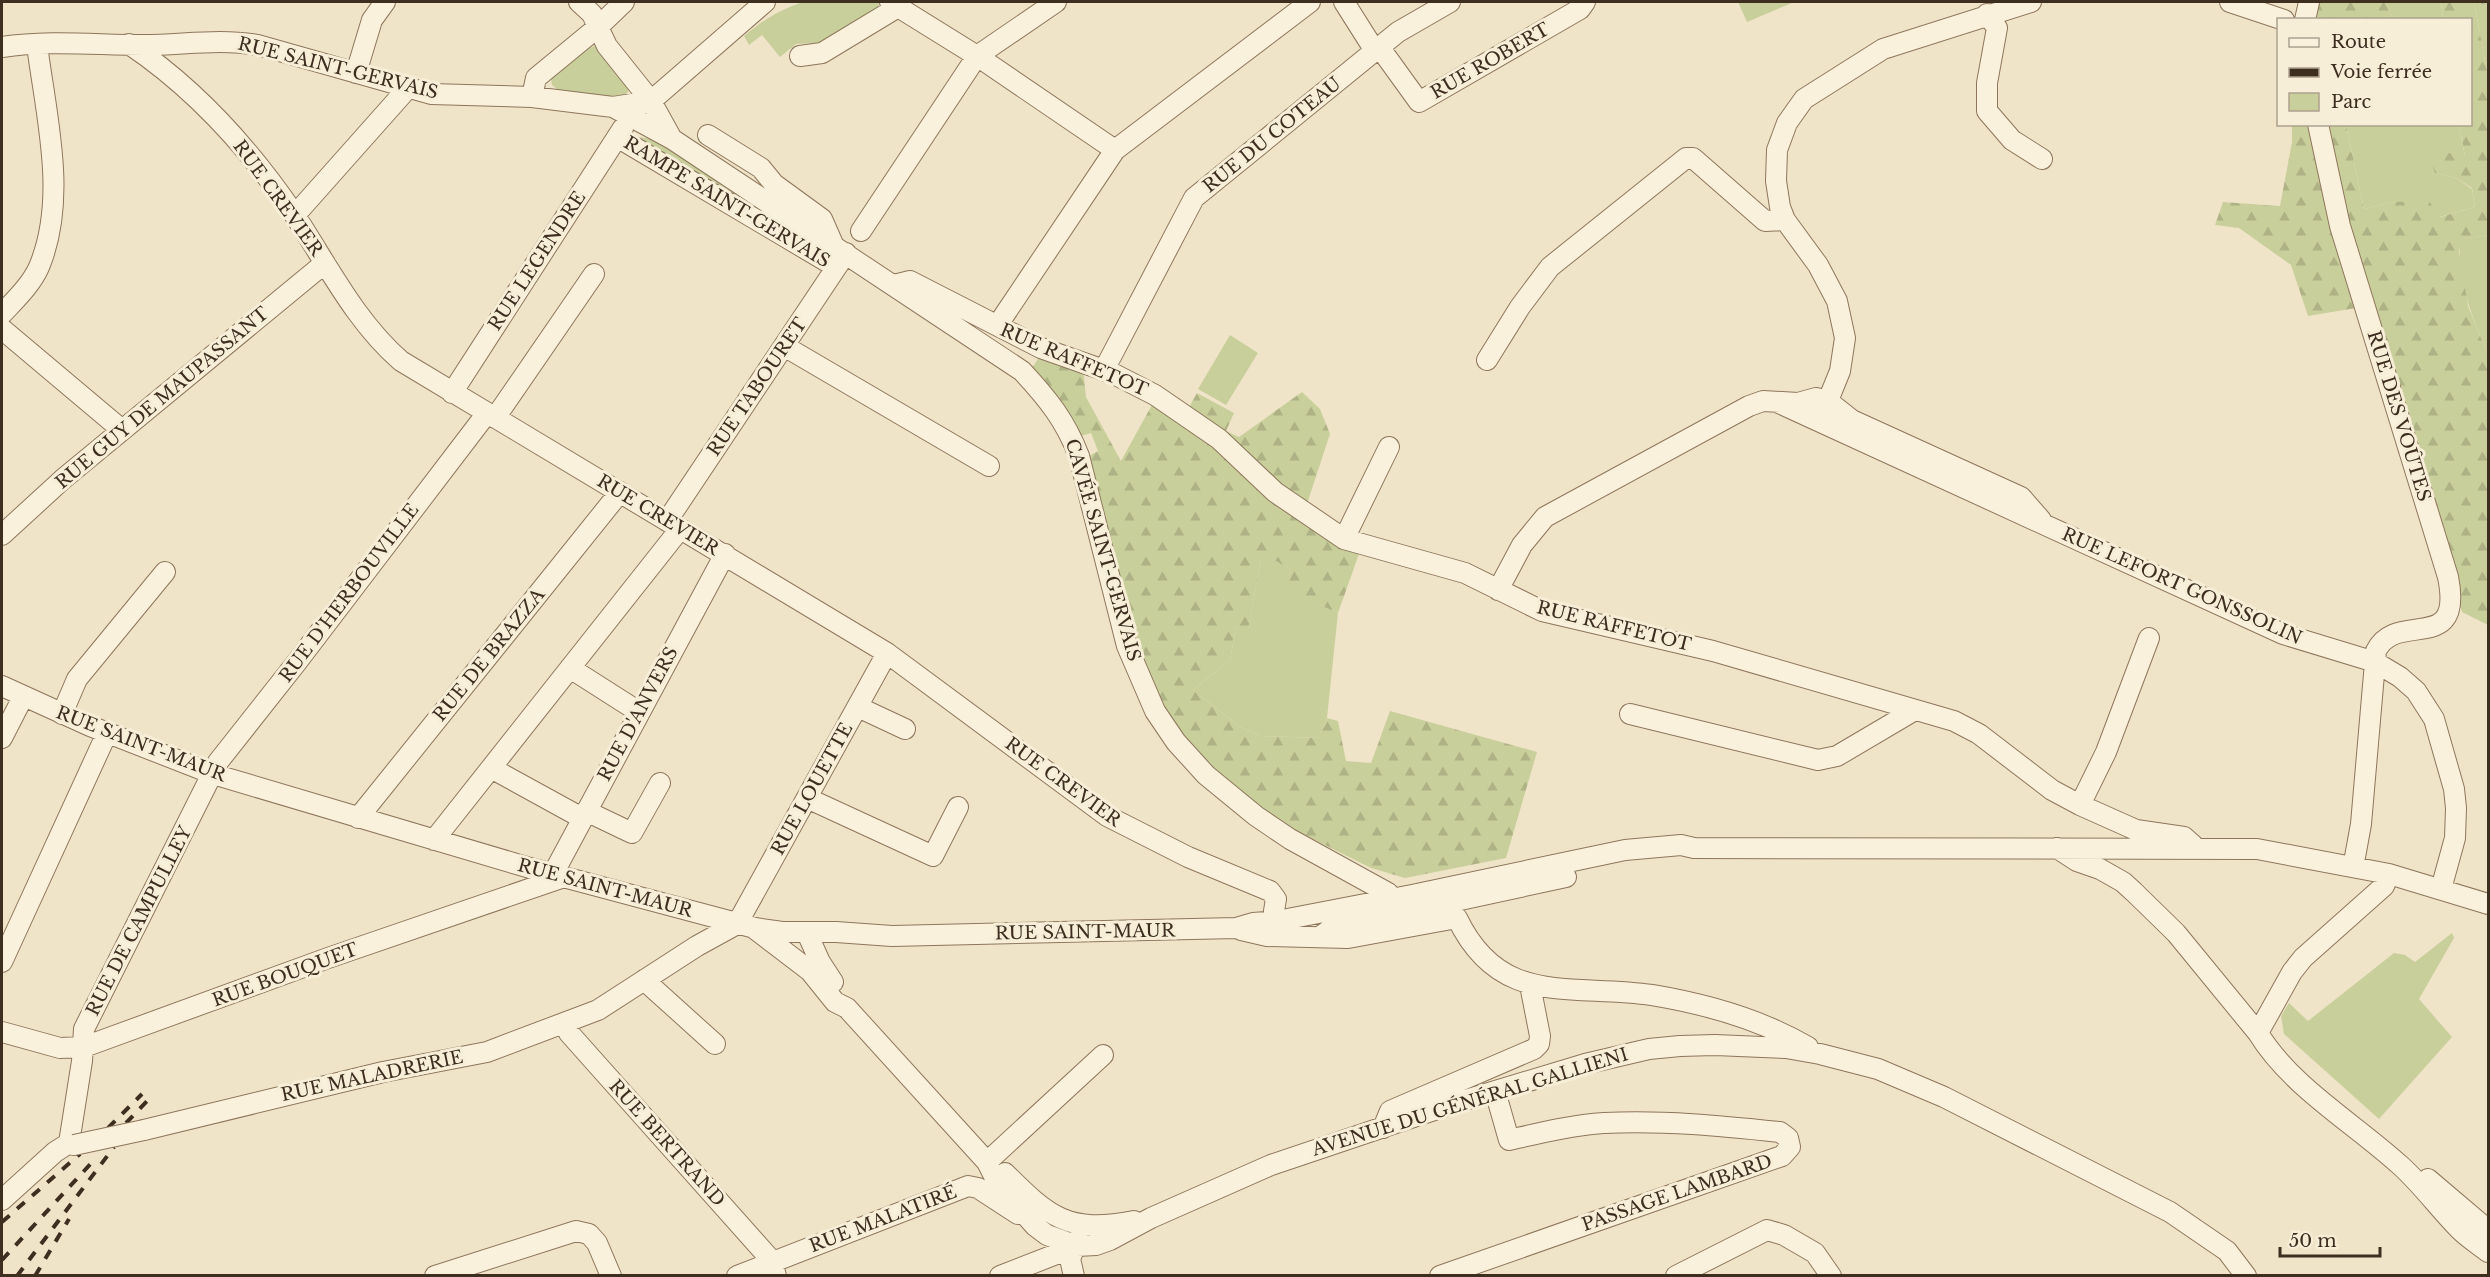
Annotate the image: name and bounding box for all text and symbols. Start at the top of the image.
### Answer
street label: RUE ROBERT [1427,18,1554,104]
legend [2277,18,2472,126]
text: Route [2331,31,2386,53]
street label: RUE SAINT-GERVAIS [236,32,440,104]
text: Voie ferrée [2330,61,2432,83]
street label: RUE DU COTEAU [1198,73,1346,197]
text: Parc [2331,91,2372,113]
street label: RAMPE SAINT-GERVAIS [620,132,834,272]
street label: RUE CREVIER [229,136,328,261]
street label: RUE LEGENDRE [484,187,590,335]
street label: RUE GUY DE MAUPASSANT [51,302,273,494]
street label: RUE TABOURET [703,313,812,460]
street label: RUE RAFFETOT [997,319,1152,401]
street label: RUE DES VOÛTES [2363,328,2436,504]
street label: CAVÉE SAINT-GERVAIS [1061,436,1146,664]
street label: RUE CREVIER [593,470,724,560]
street label: RUE D'HERBOUVILLE [275,499,423,687]
street label: RUE LEFORT GONSSOLIN [2058,523,2306,649]
street label: RUE DE BRAZZA [429,583,550,726]
street label: RUE RAFFETOT [1534,596,1694,656]
street label: RUE D'ANVERS [593,643,683,785]
street label: RUE SAINT-MAUR [53,701,230,787]
street label: RUE LOUETTE [767,719,857,859]
street label: RUE CREVIER [1001,733,1126,832]
street label: RUE DE CAMPULLEY [82,822,197,1019]
street label: RUE SAINT-MAUR [515,854,696,922]
street label: RUE SAINT-MAUR [995,919,1176,945]
street label: RUE BOUQUET [209,938,361,1012]
street label: AVENUE DU GÉNÉRAL GALLIENI [1308,1042,1631,1161]
street label: RUE MALADRERIE [279,1046,465,1106]
street label: RUE BERTRAND [604,1075,730,1211]
street label: PASSAGE LAMBARD [1579,1150,1775,1236]
street label: RUE MALATIRÉ [806,1180,960,1257]
scale bar [2280,1220,2380,1258]
text: 50 m [2289,1230,2337,1252]

